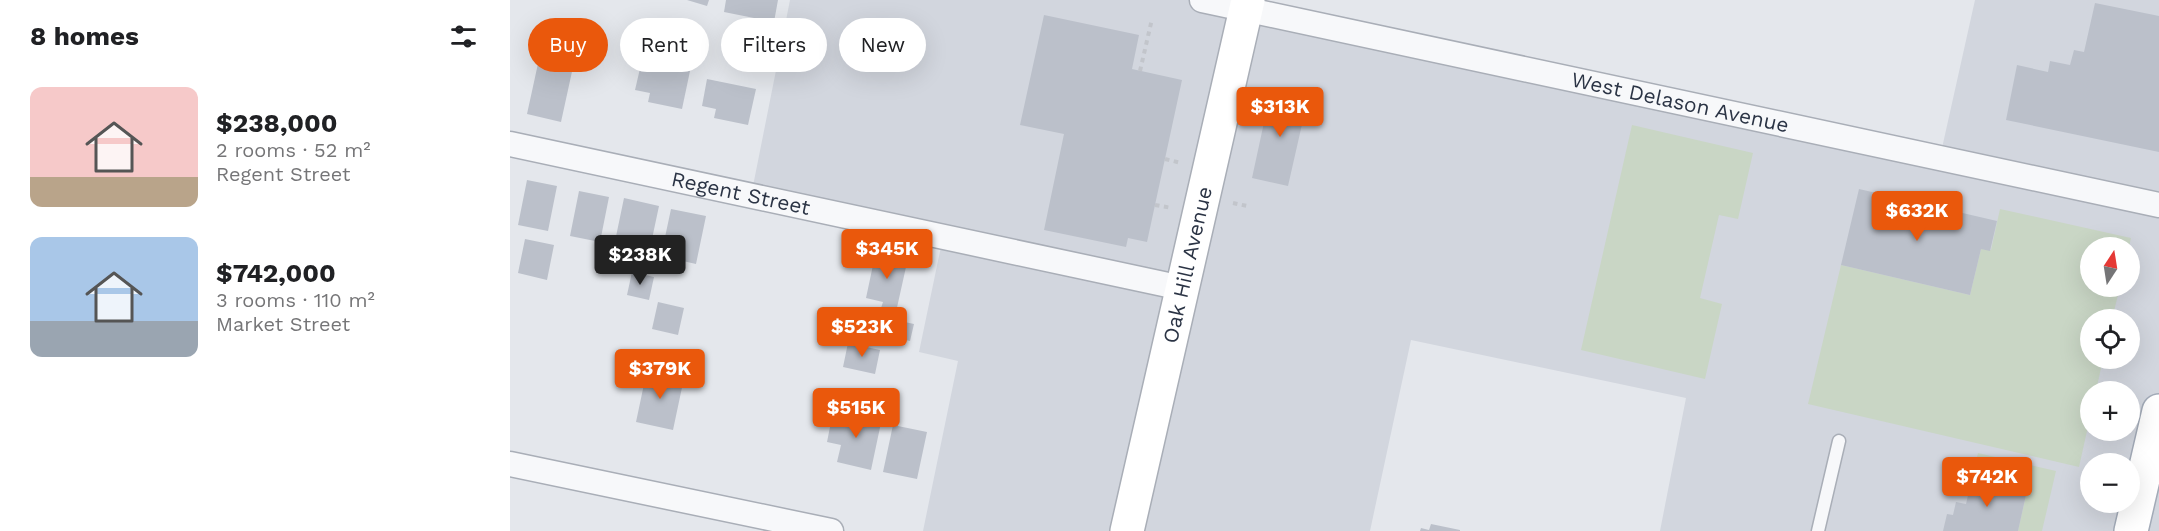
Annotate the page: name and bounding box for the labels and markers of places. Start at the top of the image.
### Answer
pin: $313K [1238,87,1322,138]
pin: $632K [1875,191,1959,242]
pin: $345K [845,229,929,280]
pin: $238K [598,235,682,286]
pin: $523K [820,307,904,358]
pin: $379K [618,349,702,400]
pin: $515K [814,388,898,439]
pin: $742K [1945,457,2029,508]

